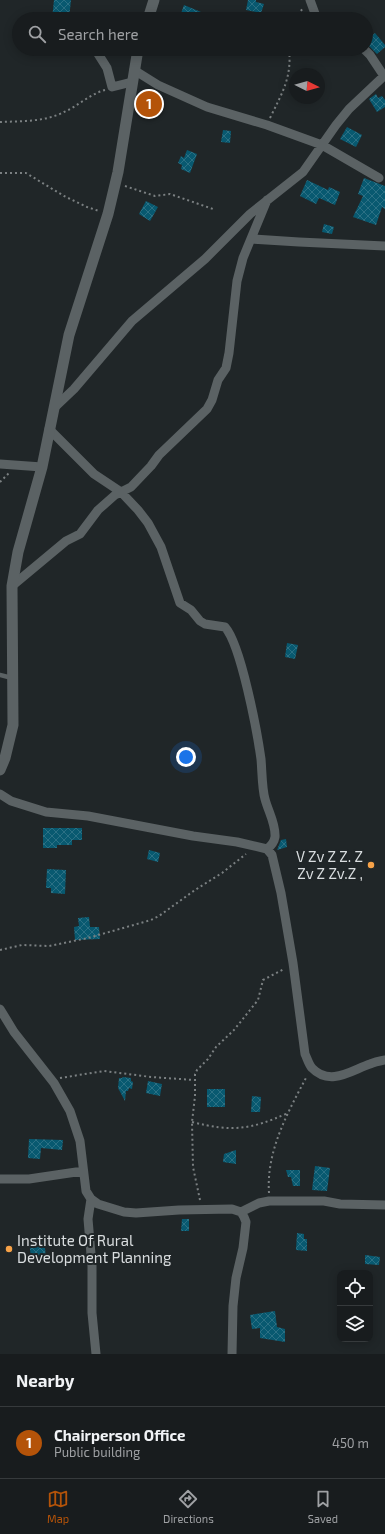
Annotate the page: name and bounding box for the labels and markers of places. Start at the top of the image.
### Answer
pin: 1 [136,89,162,119]
place label: V Zv Z Z. Z Zv Z Zv.Z , [296,847,363,882]
marker: V Zv Z Z. Z Zv Z Zv.Z , [366,860,376,870]
place label: Institute Of Rural Development Planning [17,1231,172,1266]
marker: Institute Of Rural Development Planning [4,1244,14,1254]

